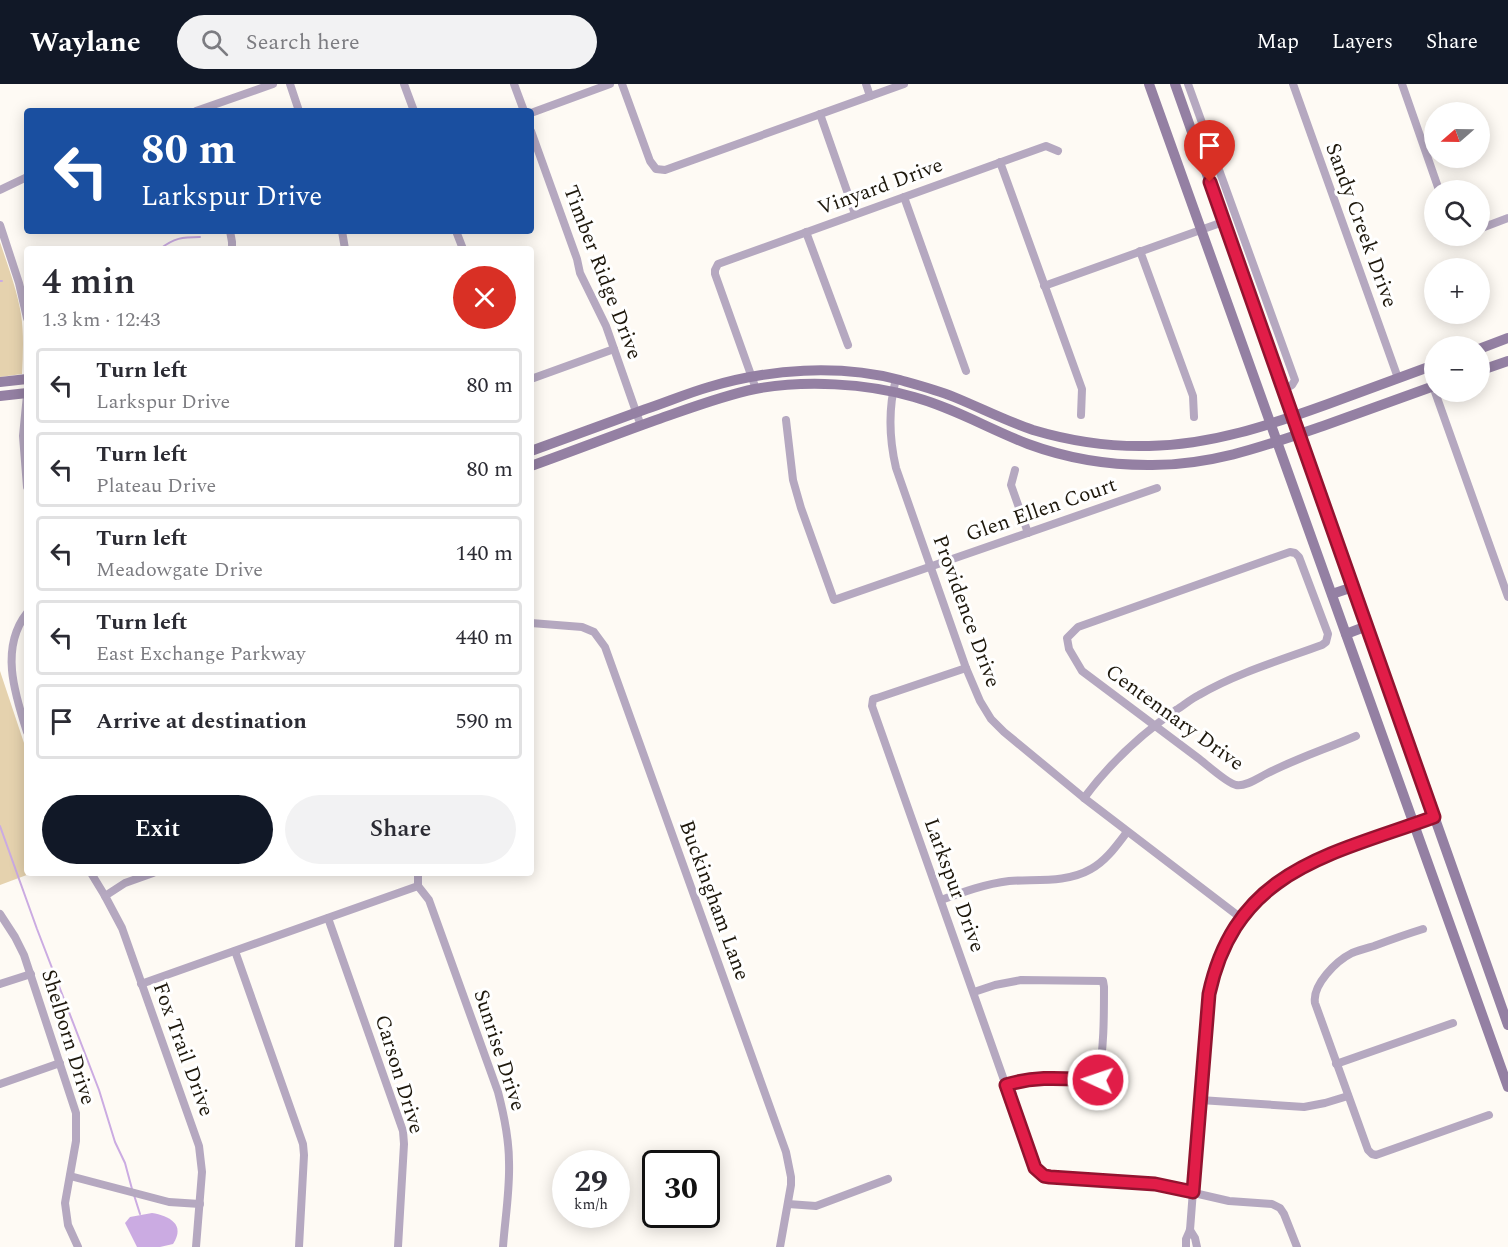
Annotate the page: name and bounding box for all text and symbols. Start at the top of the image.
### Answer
search box [177,15,597,69]
text: Waylane [30,21,141,64]
icon: search [198,26,231,59]
text: Search here [246,26,360,59]
text: Map [1257,26,1299,58]
text: Layers [1332,26,1393,58]
text: Share [1426,26,1478,58]
north arrow [1424,102,1490,168]
map controls [1424,102,1490,402]
text: 80 m [141,119,236,182]
pin [1184,120,1235,182]
icon: arrive [1193,129,1226,162]
icon: left [42,132,120,210]
street label: Sandy Creek Drive [1316,138,1406,312]
street label: Vinyard Drive [813,149,947,224]
text: Larkspur Drive [141,176,322,218]
button: search [1424,180,1490,246]
street label: Timber Ridge Drive [554,181,650,364]
text: 4 min [42,255,135,310]
button: + [1424,258,1490,324]
button: close [453,266,516,329]
text: 1.3 km · 12:43 [42,305,160,335]
button: − [1424,336,1490,402]
text: Turn left [96,354,188,387]
icon: left [45,369,78,402]
text: 80 m [467,369,513,402]
text: Larkspur Drive [96,387,230,417]
text: Turn left [96,438,188,471]
icon: left [45,453,78,486]
text: 80 m [467,453,513,486]
street label: Glen Ellen Court [962,469,1121,551]
text: Plateau Drive [96,471,216,501]
text: Turn left [96,522,188,555]
street label: Providence Drive [924,530,1009,692]
icon: left [45,537,78,570]
text: 140 m [456,537,513,570]
text: Meadowgate Drive [96,555,263,585]
text: Turn left [96,606,188,639]
icon: left [45,621,78,654]
text: 440 m [456,621,513,654]
text: East Exchange Parkway [96,639,306,669]
street label: Centennary Drive [1098,656,1251,779]
icon: arrive [45,705,78,738]
text: Arrive at destination [96,705,307,738]
text: 590 m [456,705,513,738]
button: Exit [42,795,273,864]
button: Share [285,795,516,864]
street label: Larkspur Drive [915,814,993,957]
street label: Buckingham Lane [670,816,758,985]
street label: Shelborn Drive [32,966,104,1109]
street label: Fox Trail Drive [144,978,222,1121]
street label: Sunrise Drive [464,985,534,1115]
street label: Carson Drive [366,1011,432,1138]
position arrow [1066,1048,1130,1112]
speed limit sign: 30 [642,1150,720,1228]
text: 29 [574,1159,608,1205]
text: km/h [574,1193,608,1216]

